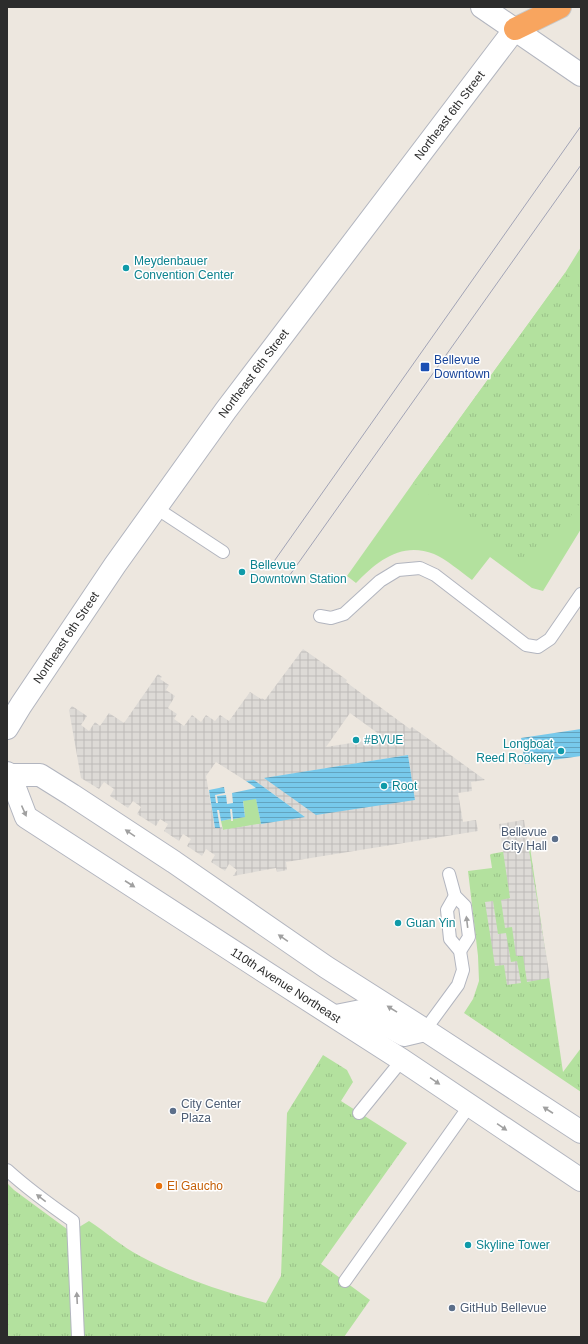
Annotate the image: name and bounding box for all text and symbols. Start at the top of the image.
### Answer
street label: Northeast 6th Street [411,68,488,162]
place label: Meydenbauer Convention Center [134,254,234,282]
marker: Meydenbauer Convention Center [121,263,131,273]
street label: Northeast 6th Street [216,326,292,421]
place label: Bellevue Downtown [434,353,490,381]
marker: Bellevue Downtown [419,361,431,373]
place label: Bellevue Downtown Station [250,558,347,586]
marker: Bellevue Downtown Station [237,567,247,577]
street label: Northeast 6th Street [30,589,102,686]
place label: #BVUE [364,733,403,747]
marker: #BVUE [351,735,361,745]
place label: Longboat Reed Rookery [476,737,554,765]
marker: Longboat Reed Rookery [556,746,566,756]
place label: Root [392,779,418,793]
marker: Root [379,781,389,791]
one-way arrow [21,805,28,817]
place label: Bellevue City Hall [501,825,547,853]
one-way arrow [125,829,135,837]
marker: Bellevue City Hall [550,834,560,844]
one-way arrow [124,881,136,888]
place label: Guan Yin [406,916,455,930]
one-way arrow [464,916,470,928]
marker: Guan Yin [393,918,403,928]
one-way arrow [278,934,289,942]
street label: 110th Avenue Northeast [228,945,344,1026]
one-way arrow [387,1005,397,1013]
one-way arrow [430,1077,440,1085]
place label: City Center Plaza [181,1097,241,1125]
marker: City Center Plaza [168,1106,178,1116]
one-way arrow [543,1107,554,1114]
one-way arrow [497,1123,507,1131]
place label: El Gaucho [167,1179,223,1193]
marker: El Gaucho [154,1181,164,1191]
one-way arrow [35,1194,46,1203]
place label: Skyline Tower [476,1238,550,1252]
marker: Skyline Tower [463,1240,473,1250]
one-way arrow [73,1292,80,1304]
place label: GitHub Bellevue [460,1301,547,1315]
marker: GitHub Bellevue [447,1303,457,1313]

